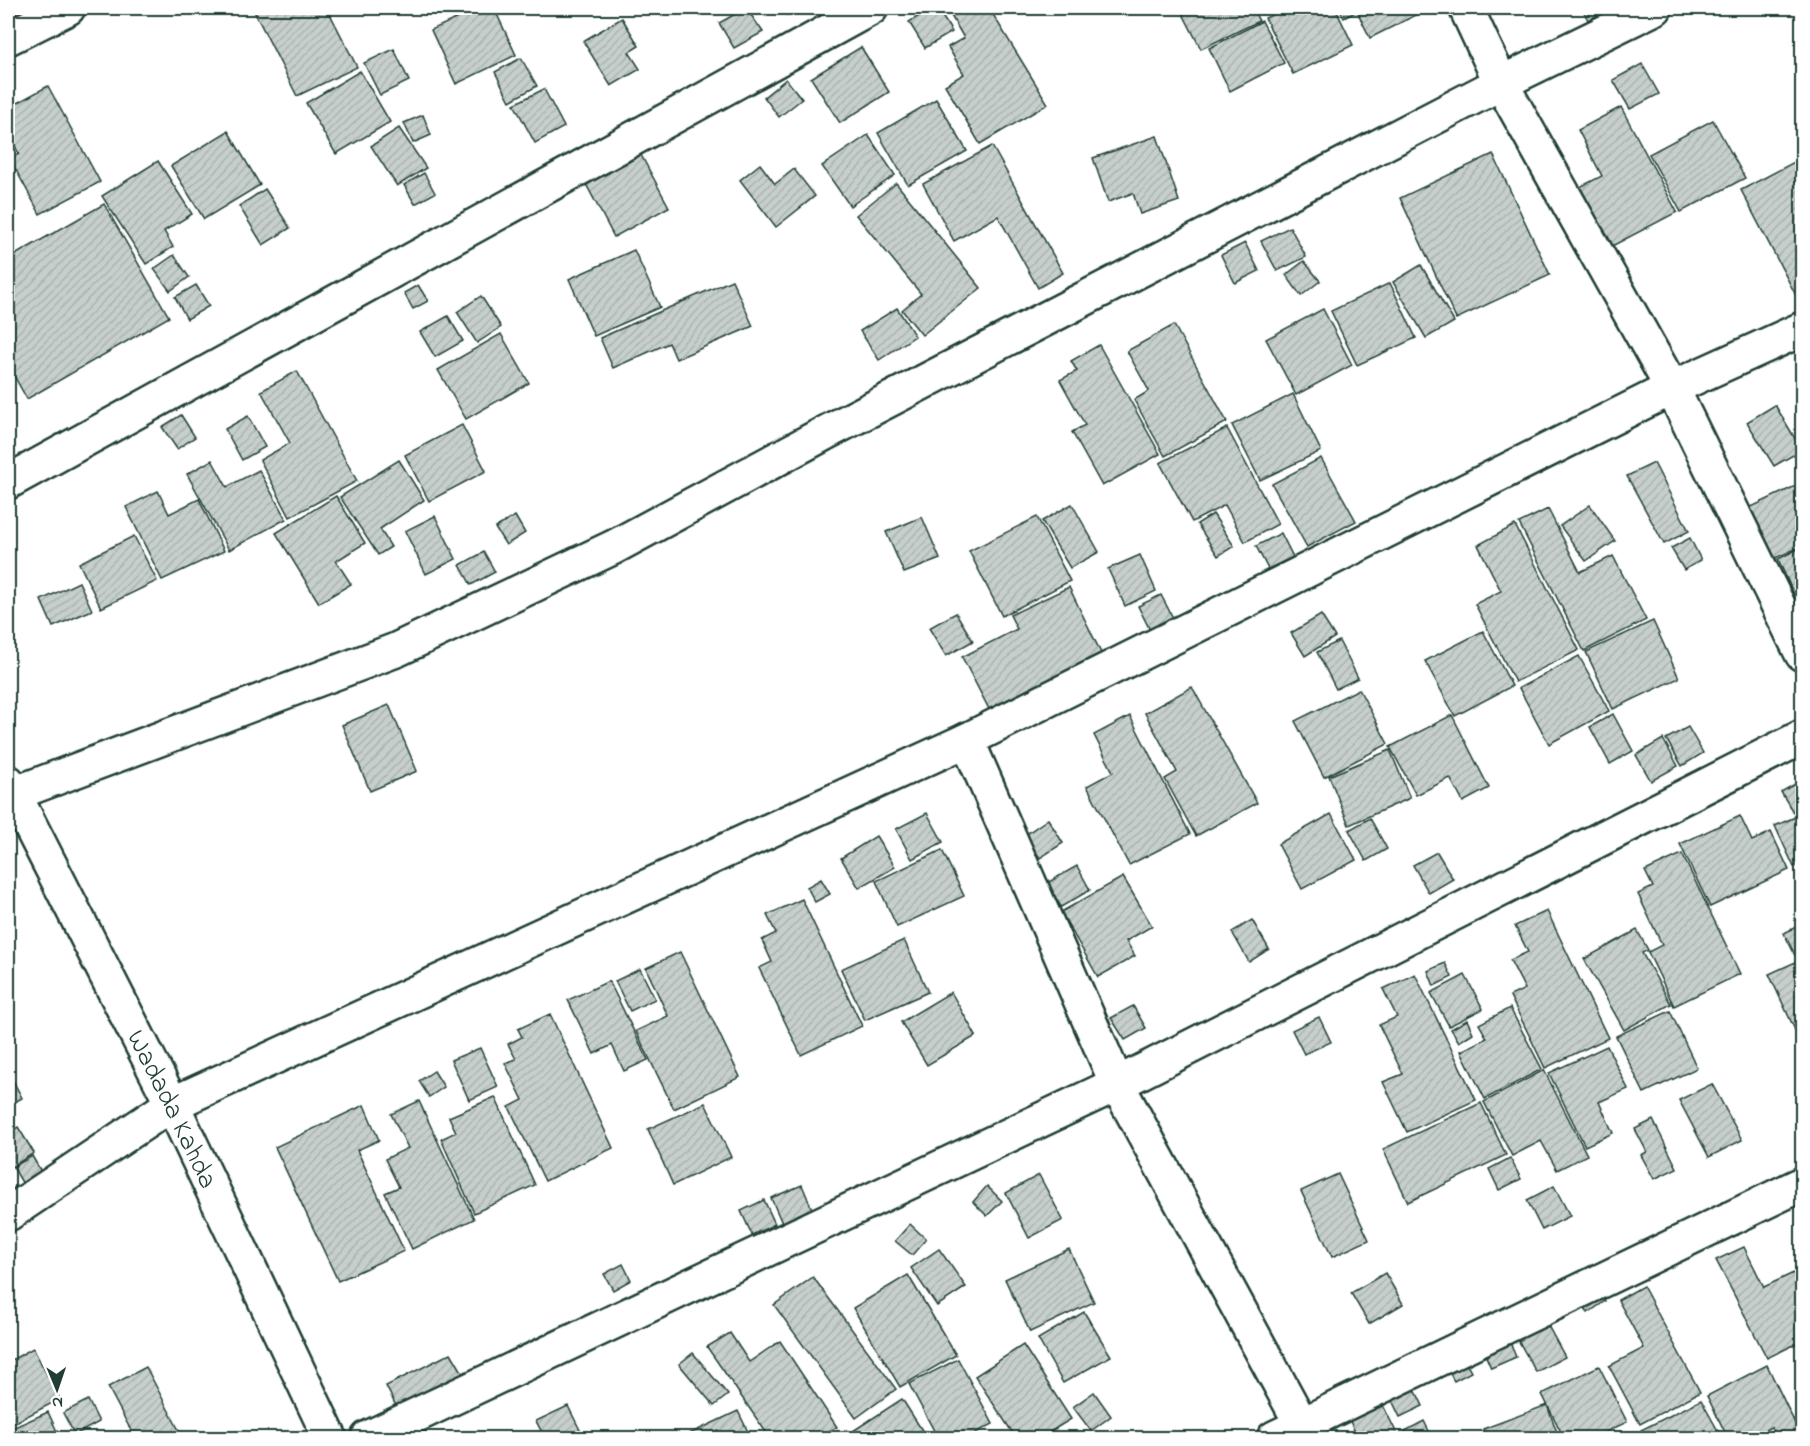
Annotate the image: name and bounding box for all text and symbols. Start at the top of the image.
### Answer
street label: Wadada Kahda [115,1024,226,1195]
north arrow [27,1359,87,1419]
text: N [51,1390,63,1414]

